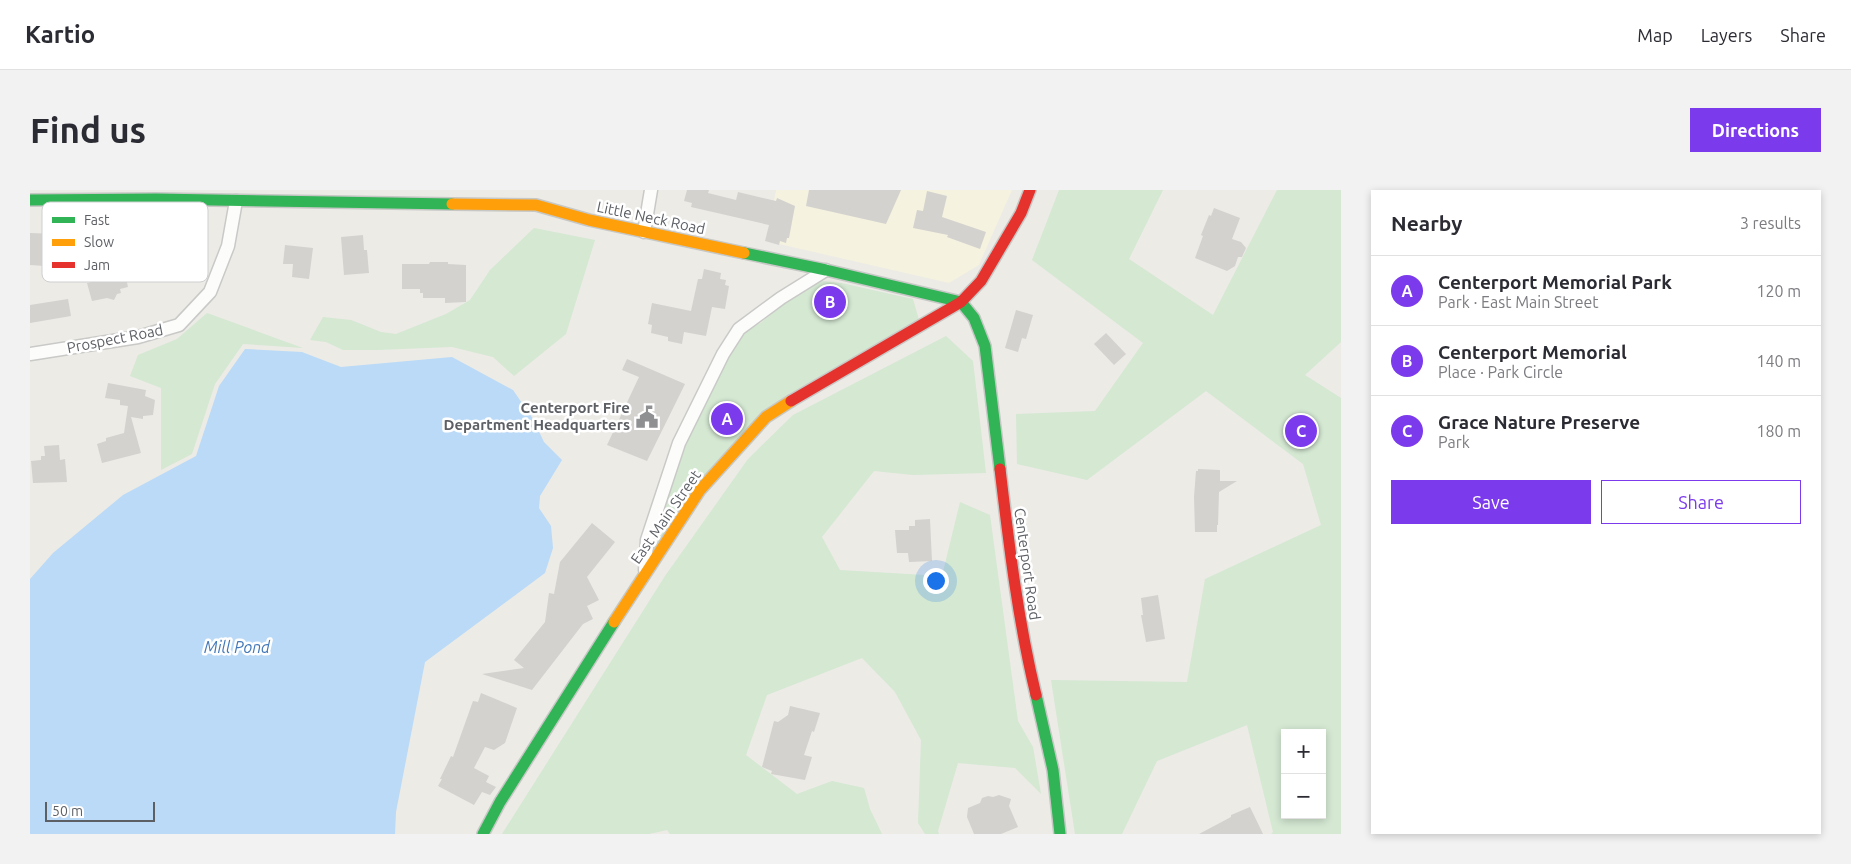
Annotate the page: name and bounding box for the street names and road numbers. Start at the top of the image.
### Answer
street label: Little Neck Road [595,198,707,237]
street label: Prospect Road [65,321,165,356]
street label: East Main Street [627,467,704,567]
street label: Centerport Road [1011,507,1044,621]

